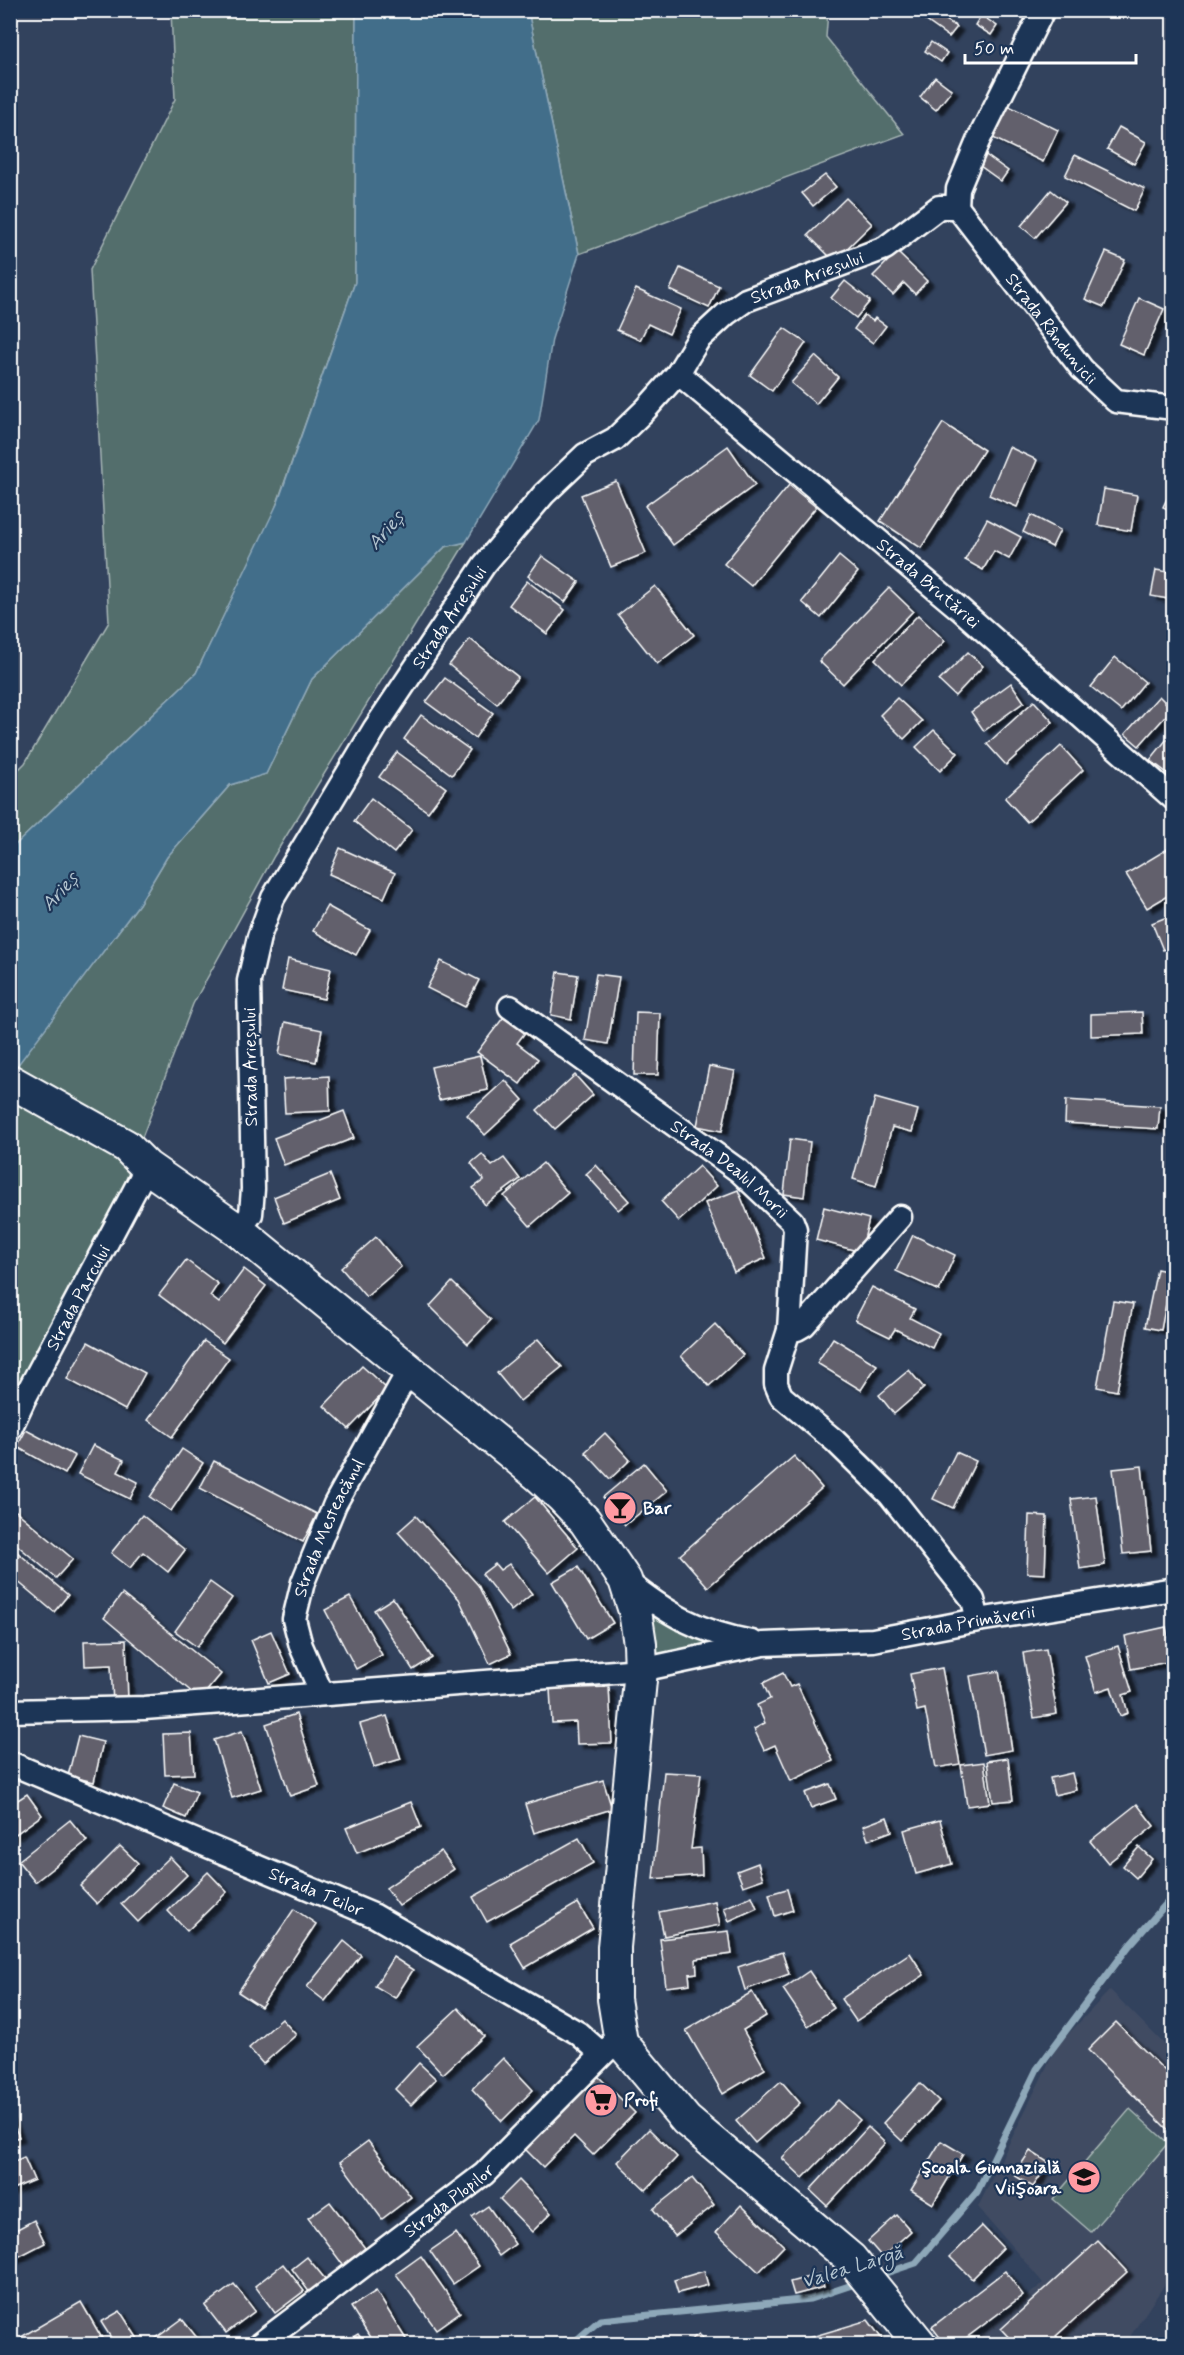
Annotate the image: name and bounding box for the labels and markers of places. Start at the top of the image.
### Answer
bar icon: Bar [602,1490,638,1526]
place label: Bar [643,1497,672,1521]
supermarket icon: Profi [583,2082,619,2118]
place label: Profi [624,2089,658,2113]
place label: Şcoala Gimnazială Viişoara [921,2156,1062,2201]
school or university icon: Şcoala Gimnazială Viişoara [1066,2159,1102,2195]

